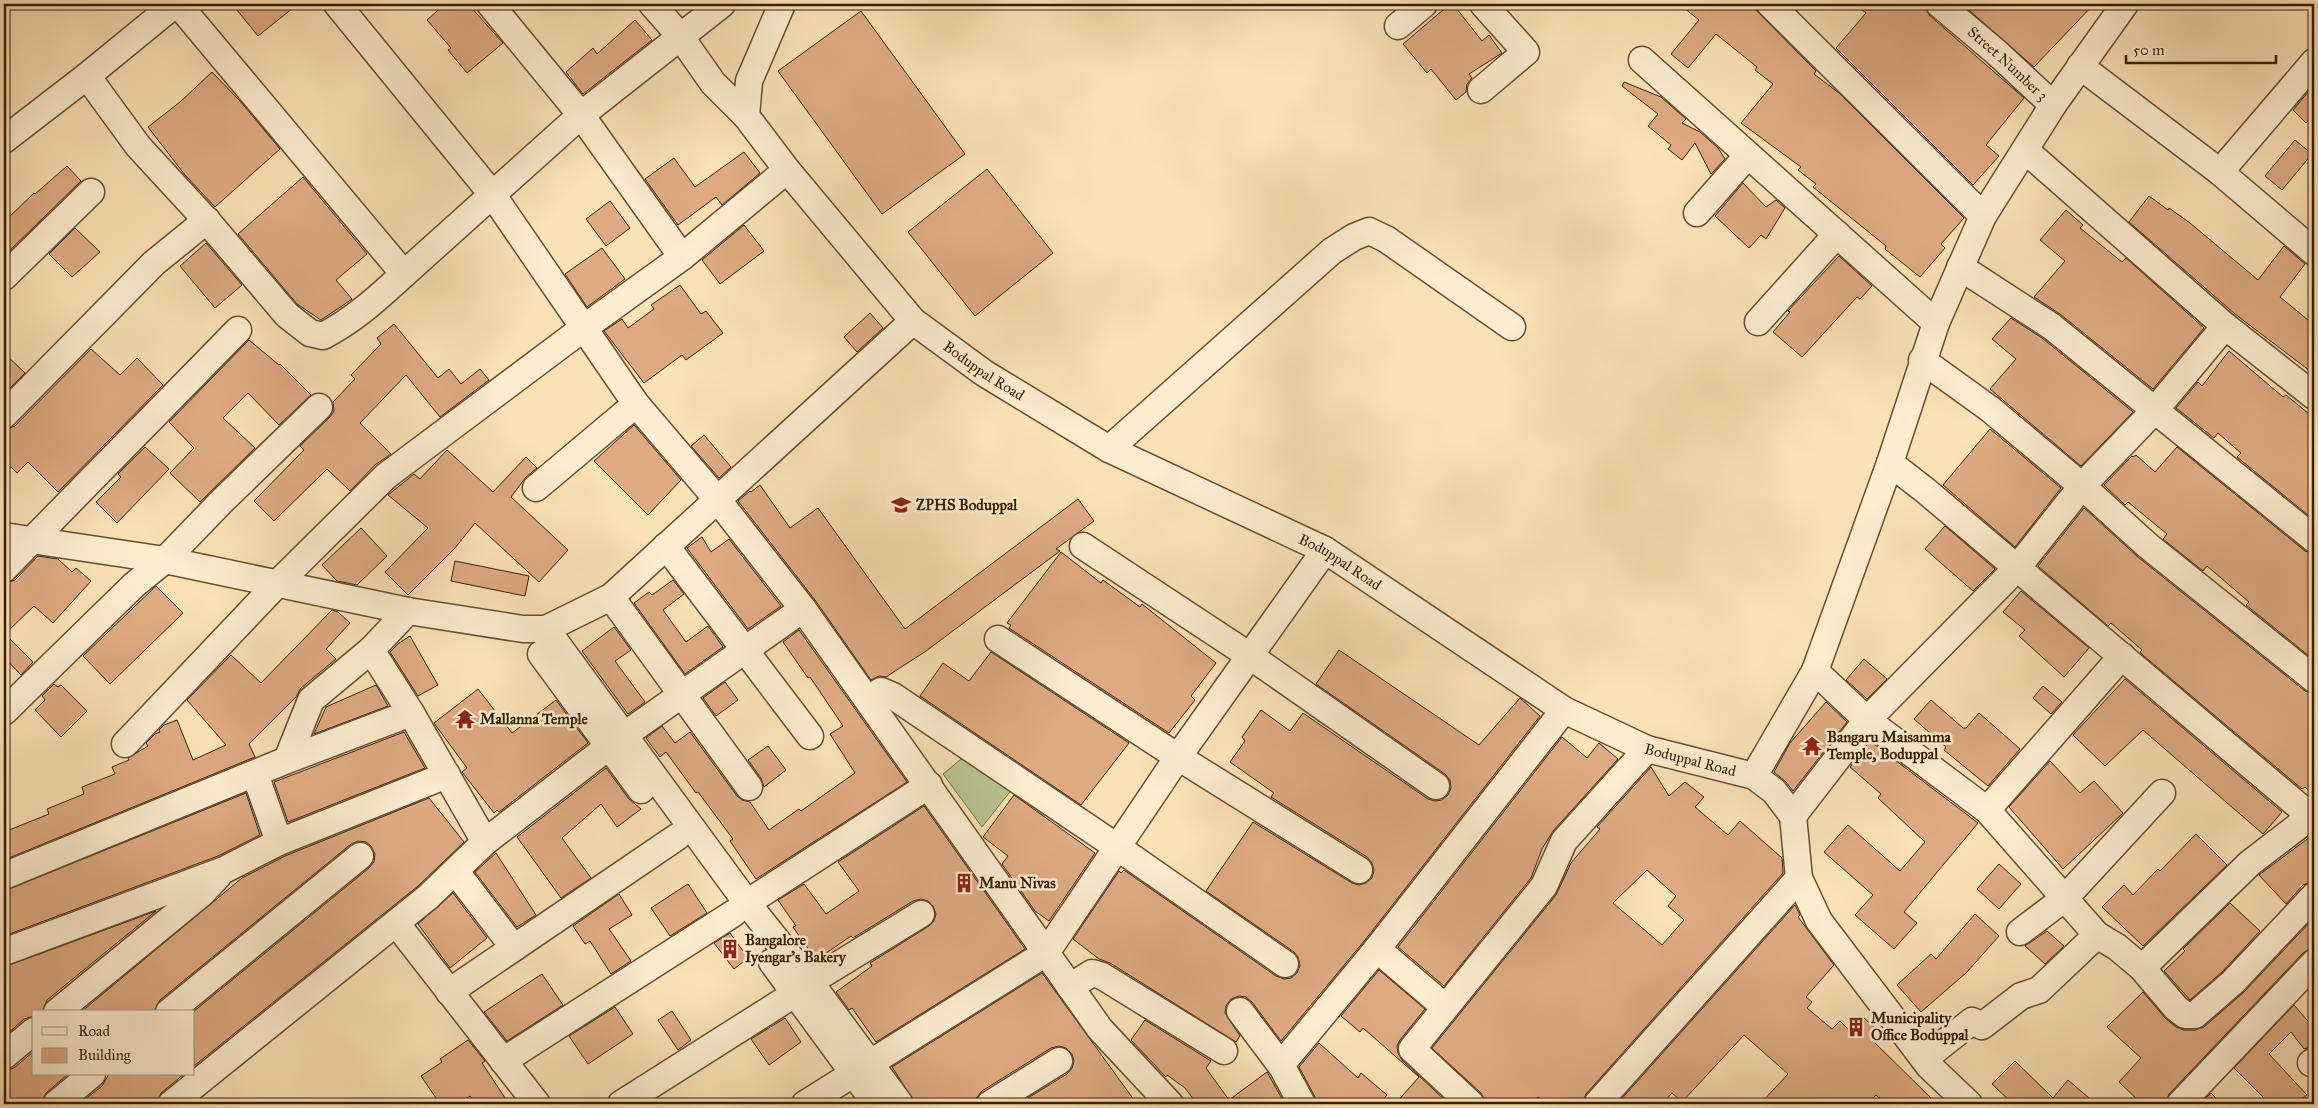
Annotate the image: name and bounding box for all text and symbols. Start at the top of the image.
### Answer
street label: Street Number 3 [1964,23,2052,105]
scale bar [2126,32,2276,64]
text: 50 m [2133,41,2165,59]
street label: Boduppal Road [940,337,1028,405]
school or university icon: ZPHS Boduppal [890,494,912,516]
place label: ZPHS Boduppal [916,496,1018,515]
street label: Boduppal Road [1296,530,1385,594]
temple icon: Mallanna Temple [454,708,476,730]
place label: Mallanna Temple [480,710,588,729]
place label: Bangaru Maisamma Temple, Boduppal [1826,728,1952,764]
temple icon: Bangaru Maisamma Temple, Boduppal [1801,735,1823,757]
street label: Boduppal Road [1643,740,1738,780]
building icon: Manu Nivas [953,872,975,894]
place label: Manu Nivas [979,874,1056,892]
place label: Bangalore Iyengar's Bakery [745,931,847,967]
building icon: Bangalore Iyengar's Bakery [719,938,741,960]
place label: Municipality Office Boduppal [1871,1009,1970,1045]
legend [32,1010,195,1076]
building icon: Municipality Office Boduppal [1845,1016,1867,1038]
text: Road [78,1022,110,1040]
text: Building [78,1046,132,1064]

